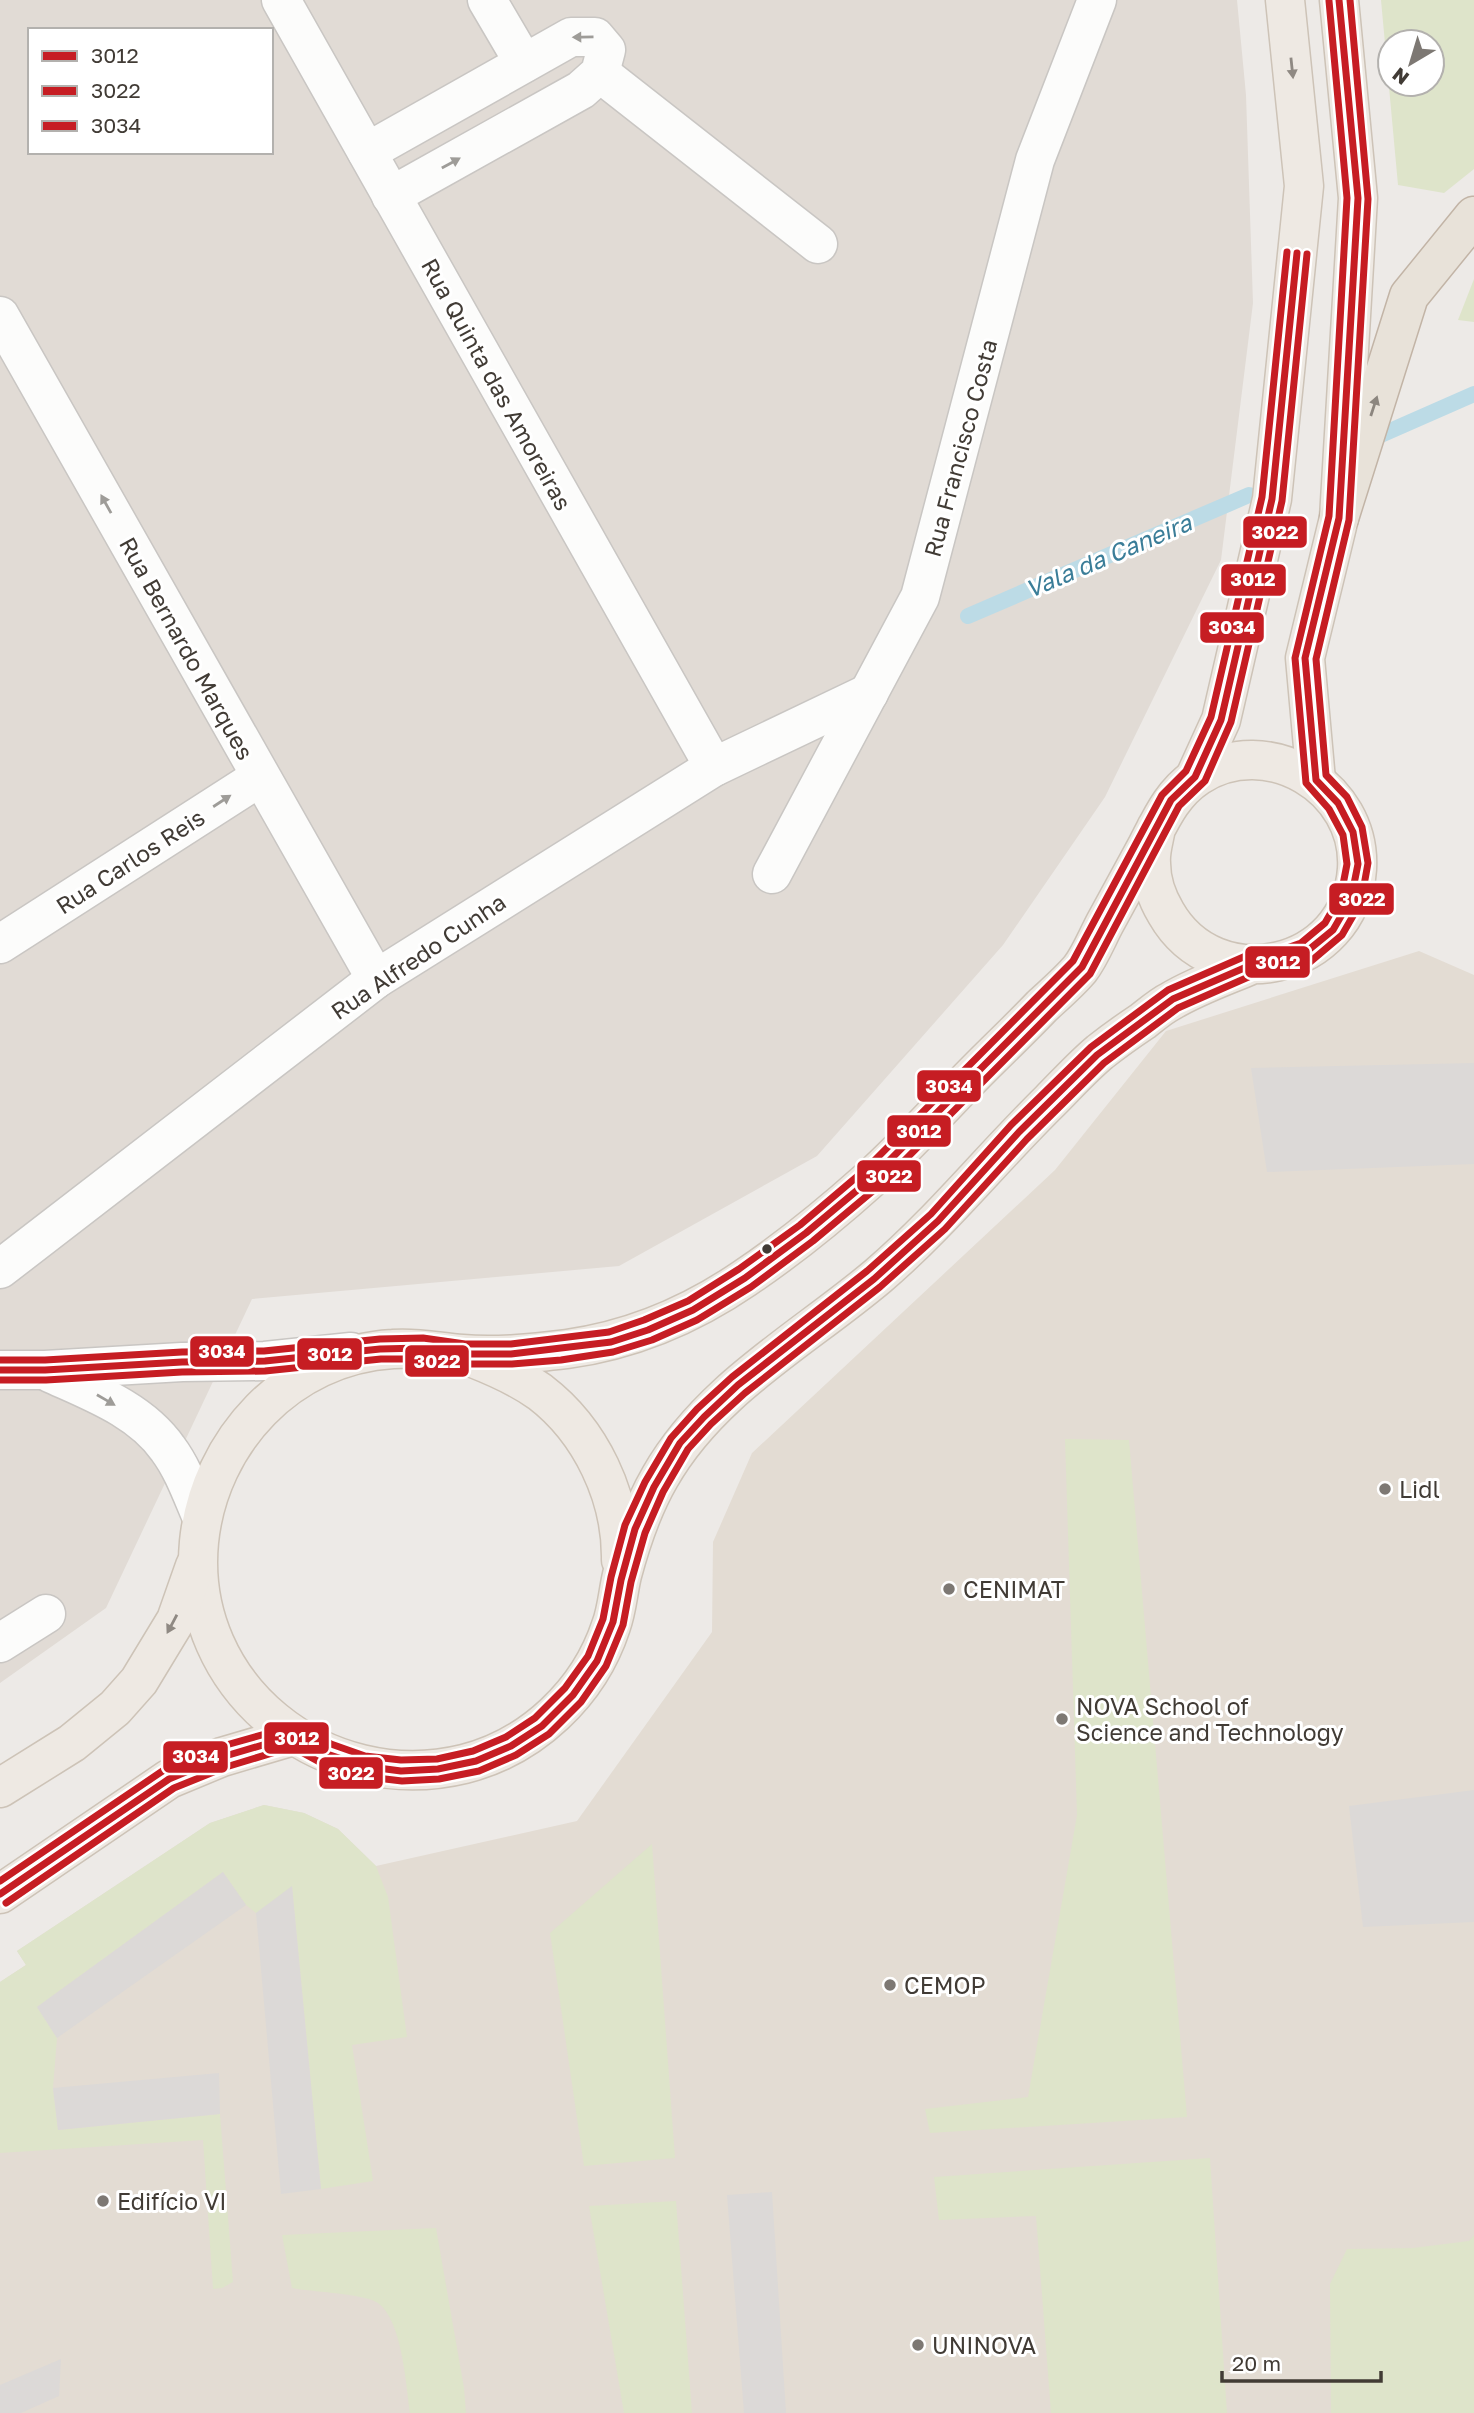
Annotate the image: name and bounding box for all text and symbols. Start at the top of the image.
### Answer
legend [28,28,273,154]
north arrow [1376,28,1446,98]
one-way arrow [572,32,594,43]
text: 3012 [91,42,139,68]
one-way arrow [1287,57,1298,79]
text: N [1387,63,1413,90]
text: 3022 [91,77,141,103]
text: 3034 [91,112,141,138]
one-way arrow [441,157,461,169]
street label: Rua Quinta das Amoreiras [416,253,578,515]
street label: Rua Francisco Costa [917,336,1003,560]
one-way arrow [1370,396,1380,417]
one-way arrow [100,494,112,514]
water label: Vala da Caneira [1021,506,1197,603]
line badge: 3022 [1242,515,1308,549]
text: 3022 [1251,520,1299,543]
street label: Rua Bernardo Marques [114,532,260,764]
line badge: 3012 [1220,563,1287,597]
text: 3012 [1230,567,1276,590]
line badge: 3034 [1199,611,1265,644]
text: 3034 [1208,615,1256,638]
one-way arrow [212,795,232,808]
street label: Rua Carlos Reis [50,803,210,919]
line badge: 3022 [1328,882,1395,916]
street label: Rua Alfredo Cunha [325,887,511,1025]
text: 3022 [1338,887,1386,910]
line badge: 3012 [1244,945,1311,979]
text: 3012 [1255,950,1301,973]
line badge: 3034 [916,1069,982,1103]
text: 3034 [925,1074,973,1097]
line badge: 3012 [886,1114,952,1148]
text: 3012 [896,1119,942,1142]
line badge: 3022 [856,1159,922,1193]
text: 3022 [865,1164,913,1187]
unlabelled marker [760,1242,774,1256]
line badge: 3034 [189,1335,255,1368]
line badge: 3012 [296,1337,363,1371]
text: 3034 [198,1339,246,1362]
text: 3012 [307,1342,353,1365]
line badge: 3022 [404,1344,470,1378]
text: 3022 [413,1349,461,1372]
one-way arrow [97,1394,116,1406]
place label: Lidl [1399,1475,1440,1503]
marker: Lidl [1377,1481,1393,1497]
place label: CENIMAT [963,1575,1065,1603]
marker: CENIMAT [941,1581,957,1597]
one-way arrow [167,1614,178,1634]
place label: NOVA School of Science and Technology [1076,1692,1344,1746]
marker: NOVA School of Science and Technology [1054,1711,1070,1727]
line badge: 3012 [263,1721,330,1755]
text: 3012 [274,1726,320,1749]
line badge: 3034 [162,1740,229,1774]
text: 3034 [172,1744,220,1767]
line badge: 3022 [318,1756,384,1790]
text: 3022 [327,1761,375,1784]
place label: CEMOP [904,1971,986,1999]
marker: CEMOP [882,1977,898,1993]
place label: Edifício VI [117,2187,227,2215]
marker: Edifício VI [95,2193,111,2209]
place label: UNINOVA [932,2331,1036,2359]
marker: UNINOVA [910,2337,926,2353]
scale bar [1222,2340,1381,2384]
text: 20 m [1232,2350,1281,2376]

